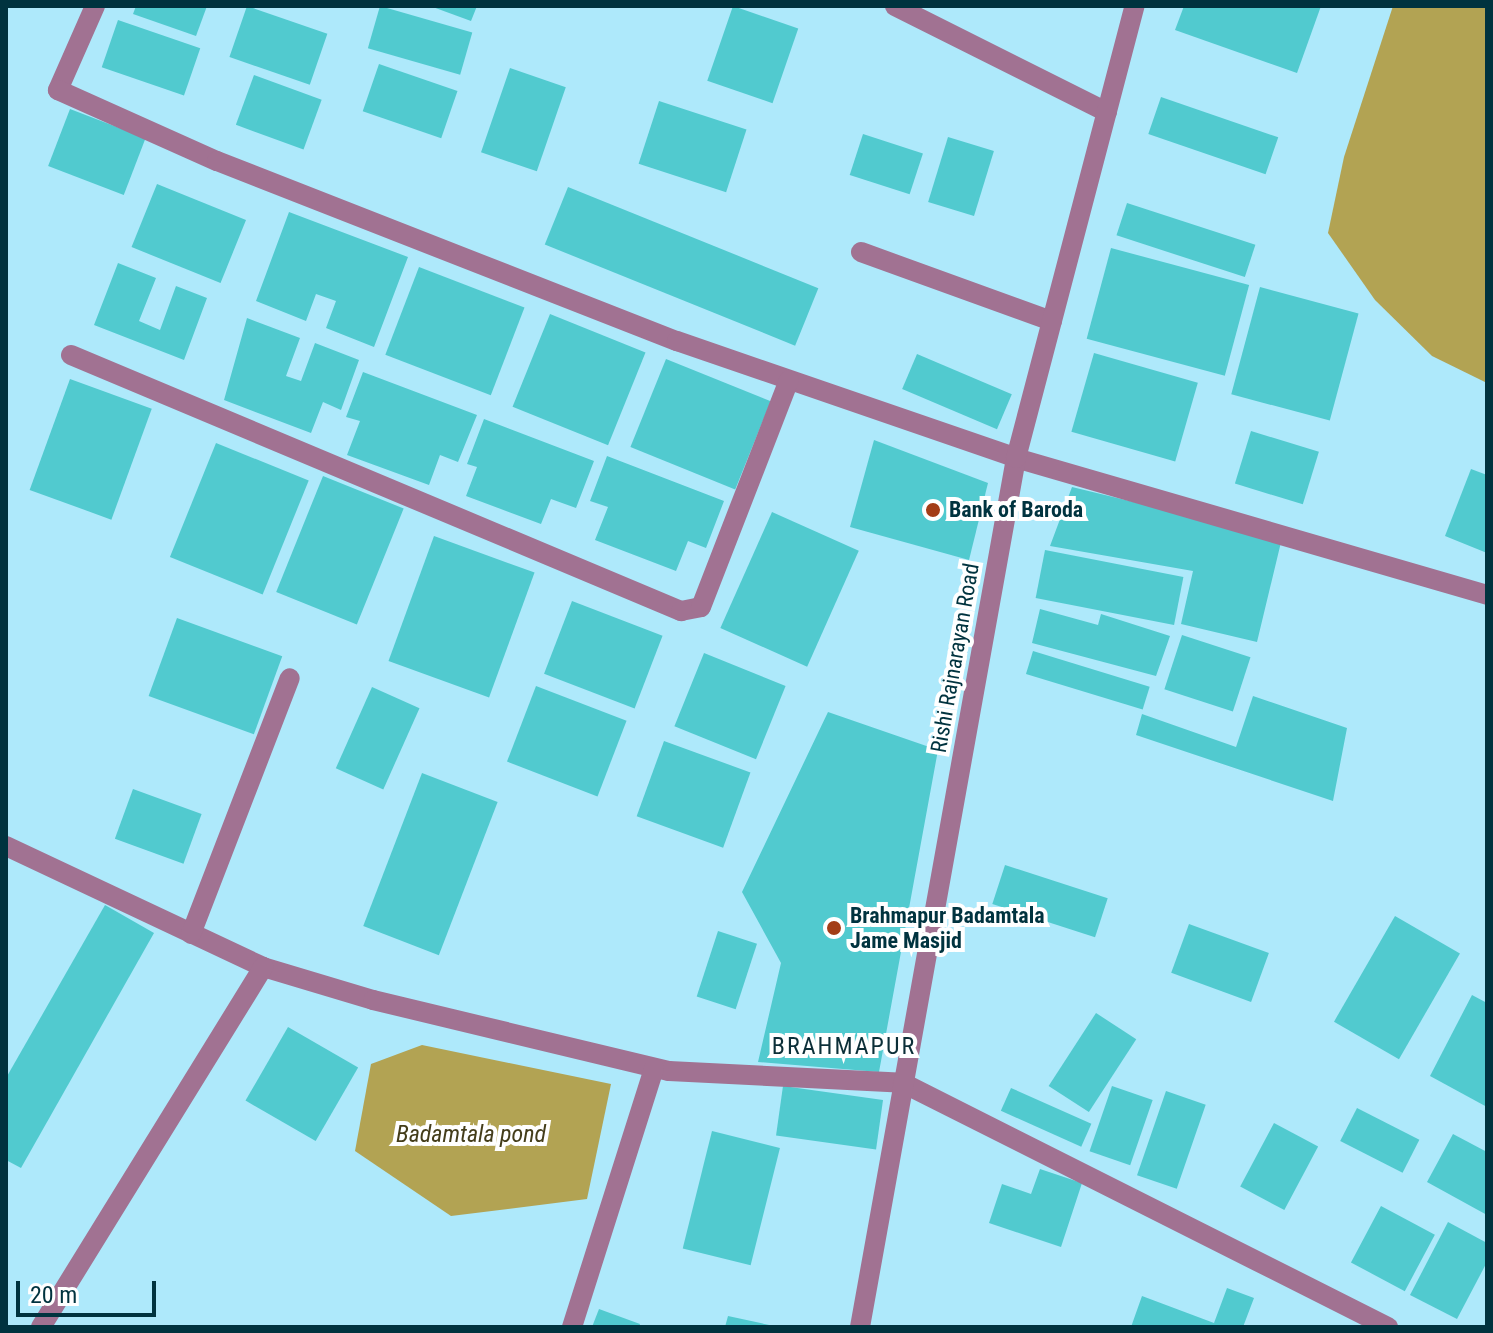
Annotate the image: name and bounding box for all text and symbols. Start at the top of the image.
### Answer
place label: Bank of Baroda [949,497,1083,523]
marker: Bank of Baroda [924,501,942,519]
street label: Rishi Rajnarayan Road [925,561,985,755]
place label: Brahmapur Badamtala Jame Masjid [850,902,1045,954]
marker: Brahmapur Badamtala Jame Masjid [825,919,843,937]
district label: BRAHMAPUR [772,1033,916,1061]
water label: Badamtala pond [396,1121,546,1149]
scale bar [20,1265,160,1315]
text: 20 m [30,1281,77,1309]

